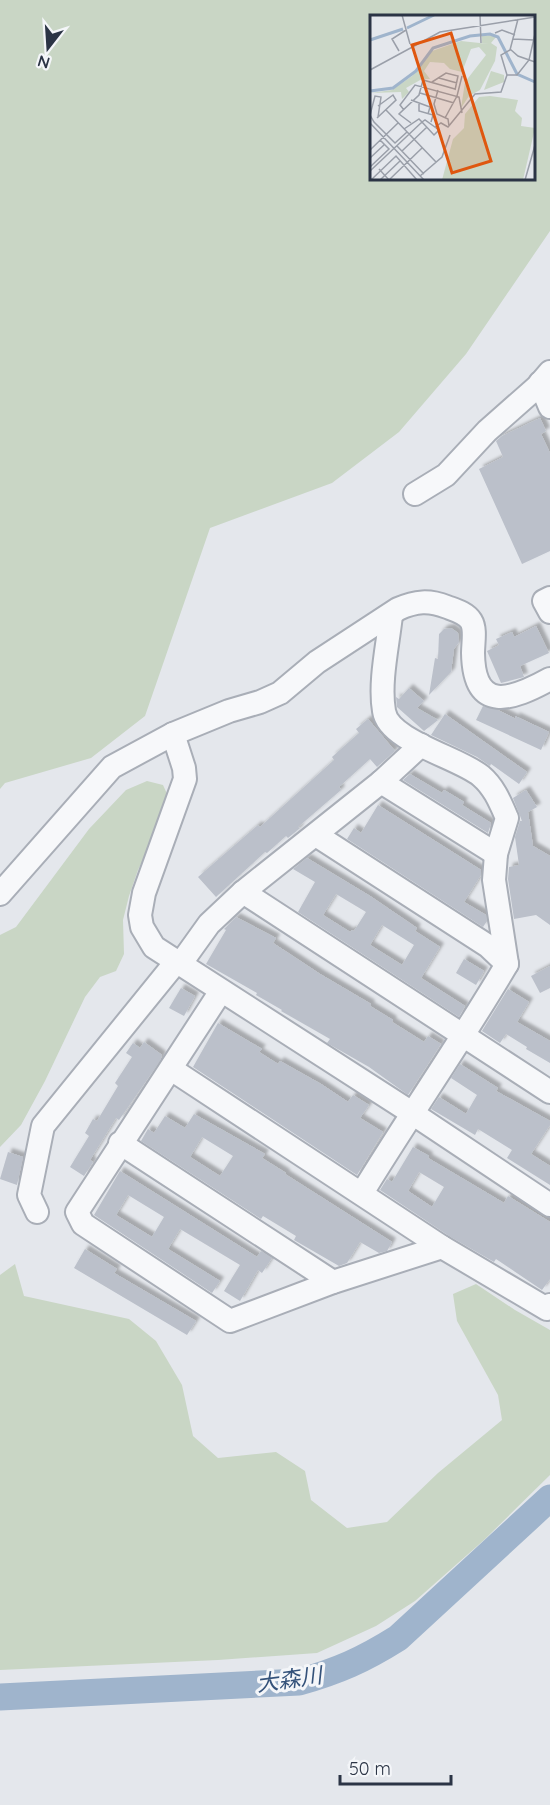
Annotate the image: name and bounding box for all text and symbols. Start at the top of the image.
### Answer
inset map [370,15,535,180]
north arrow [18,18,78,78]
text: N [35,51,52,74]
water label: 大森川 [254,1660,326,1697]
scale bar [340,1748,451,1786]
text: 50 m [349,1757,391,1780]

